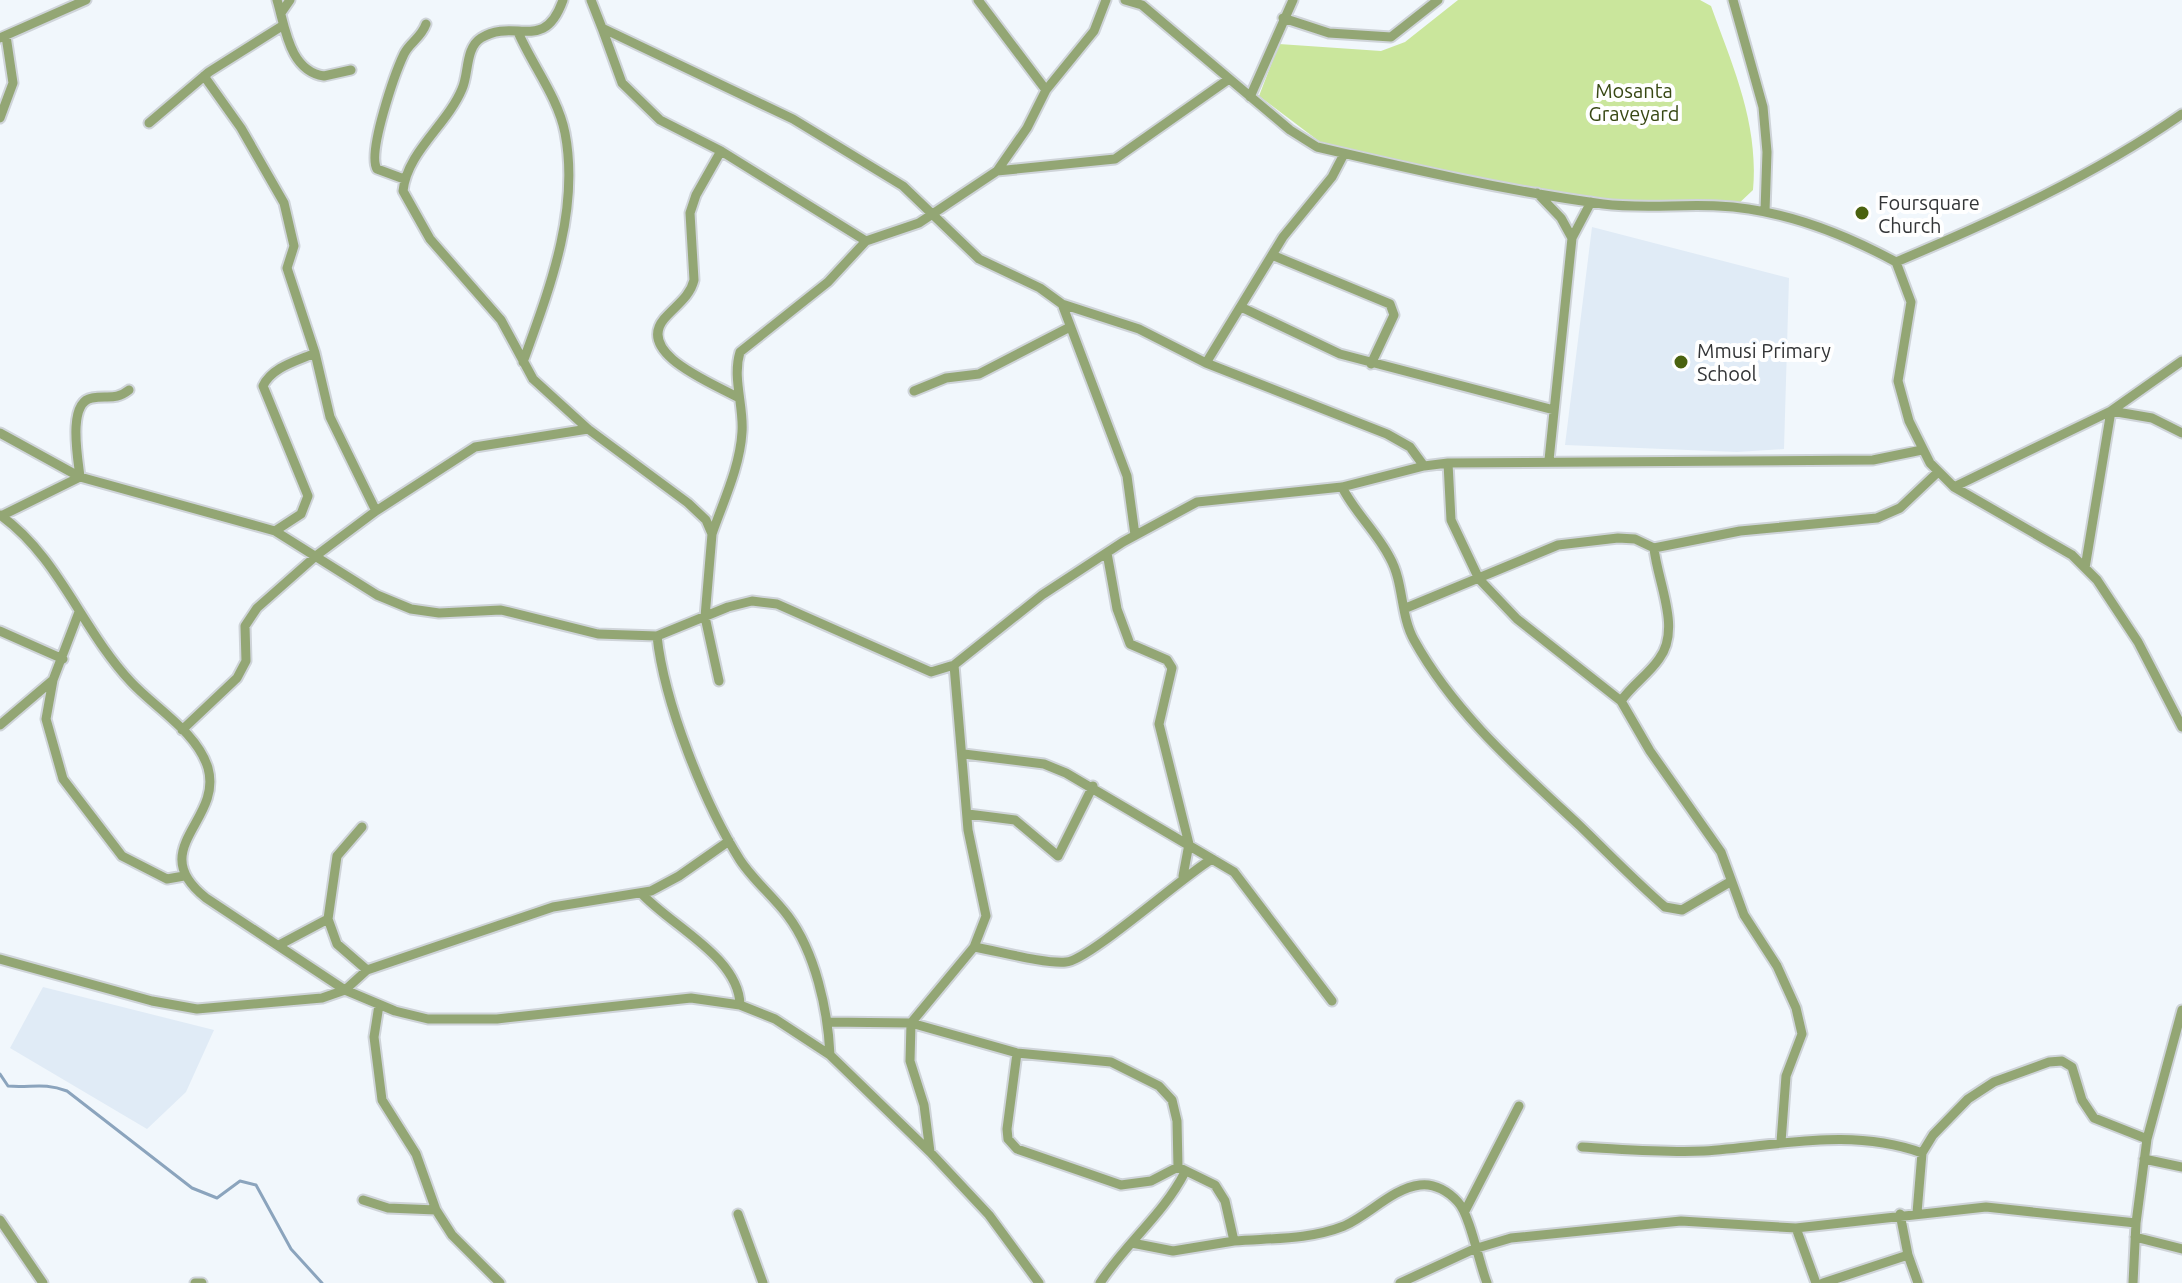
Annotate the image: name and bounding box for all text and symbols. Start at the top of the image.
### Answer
park label: Mosanta Graveyard [1589,79,1680,125]
place label: Foursquare Church [1878,191,1980,237]
marker: Foursquare Church [1853,204,1871,222]
place label: Mmusi Primary School [1697,339,1831,385]
marker: Mmusi Primary School [1672,353,1690,371]

